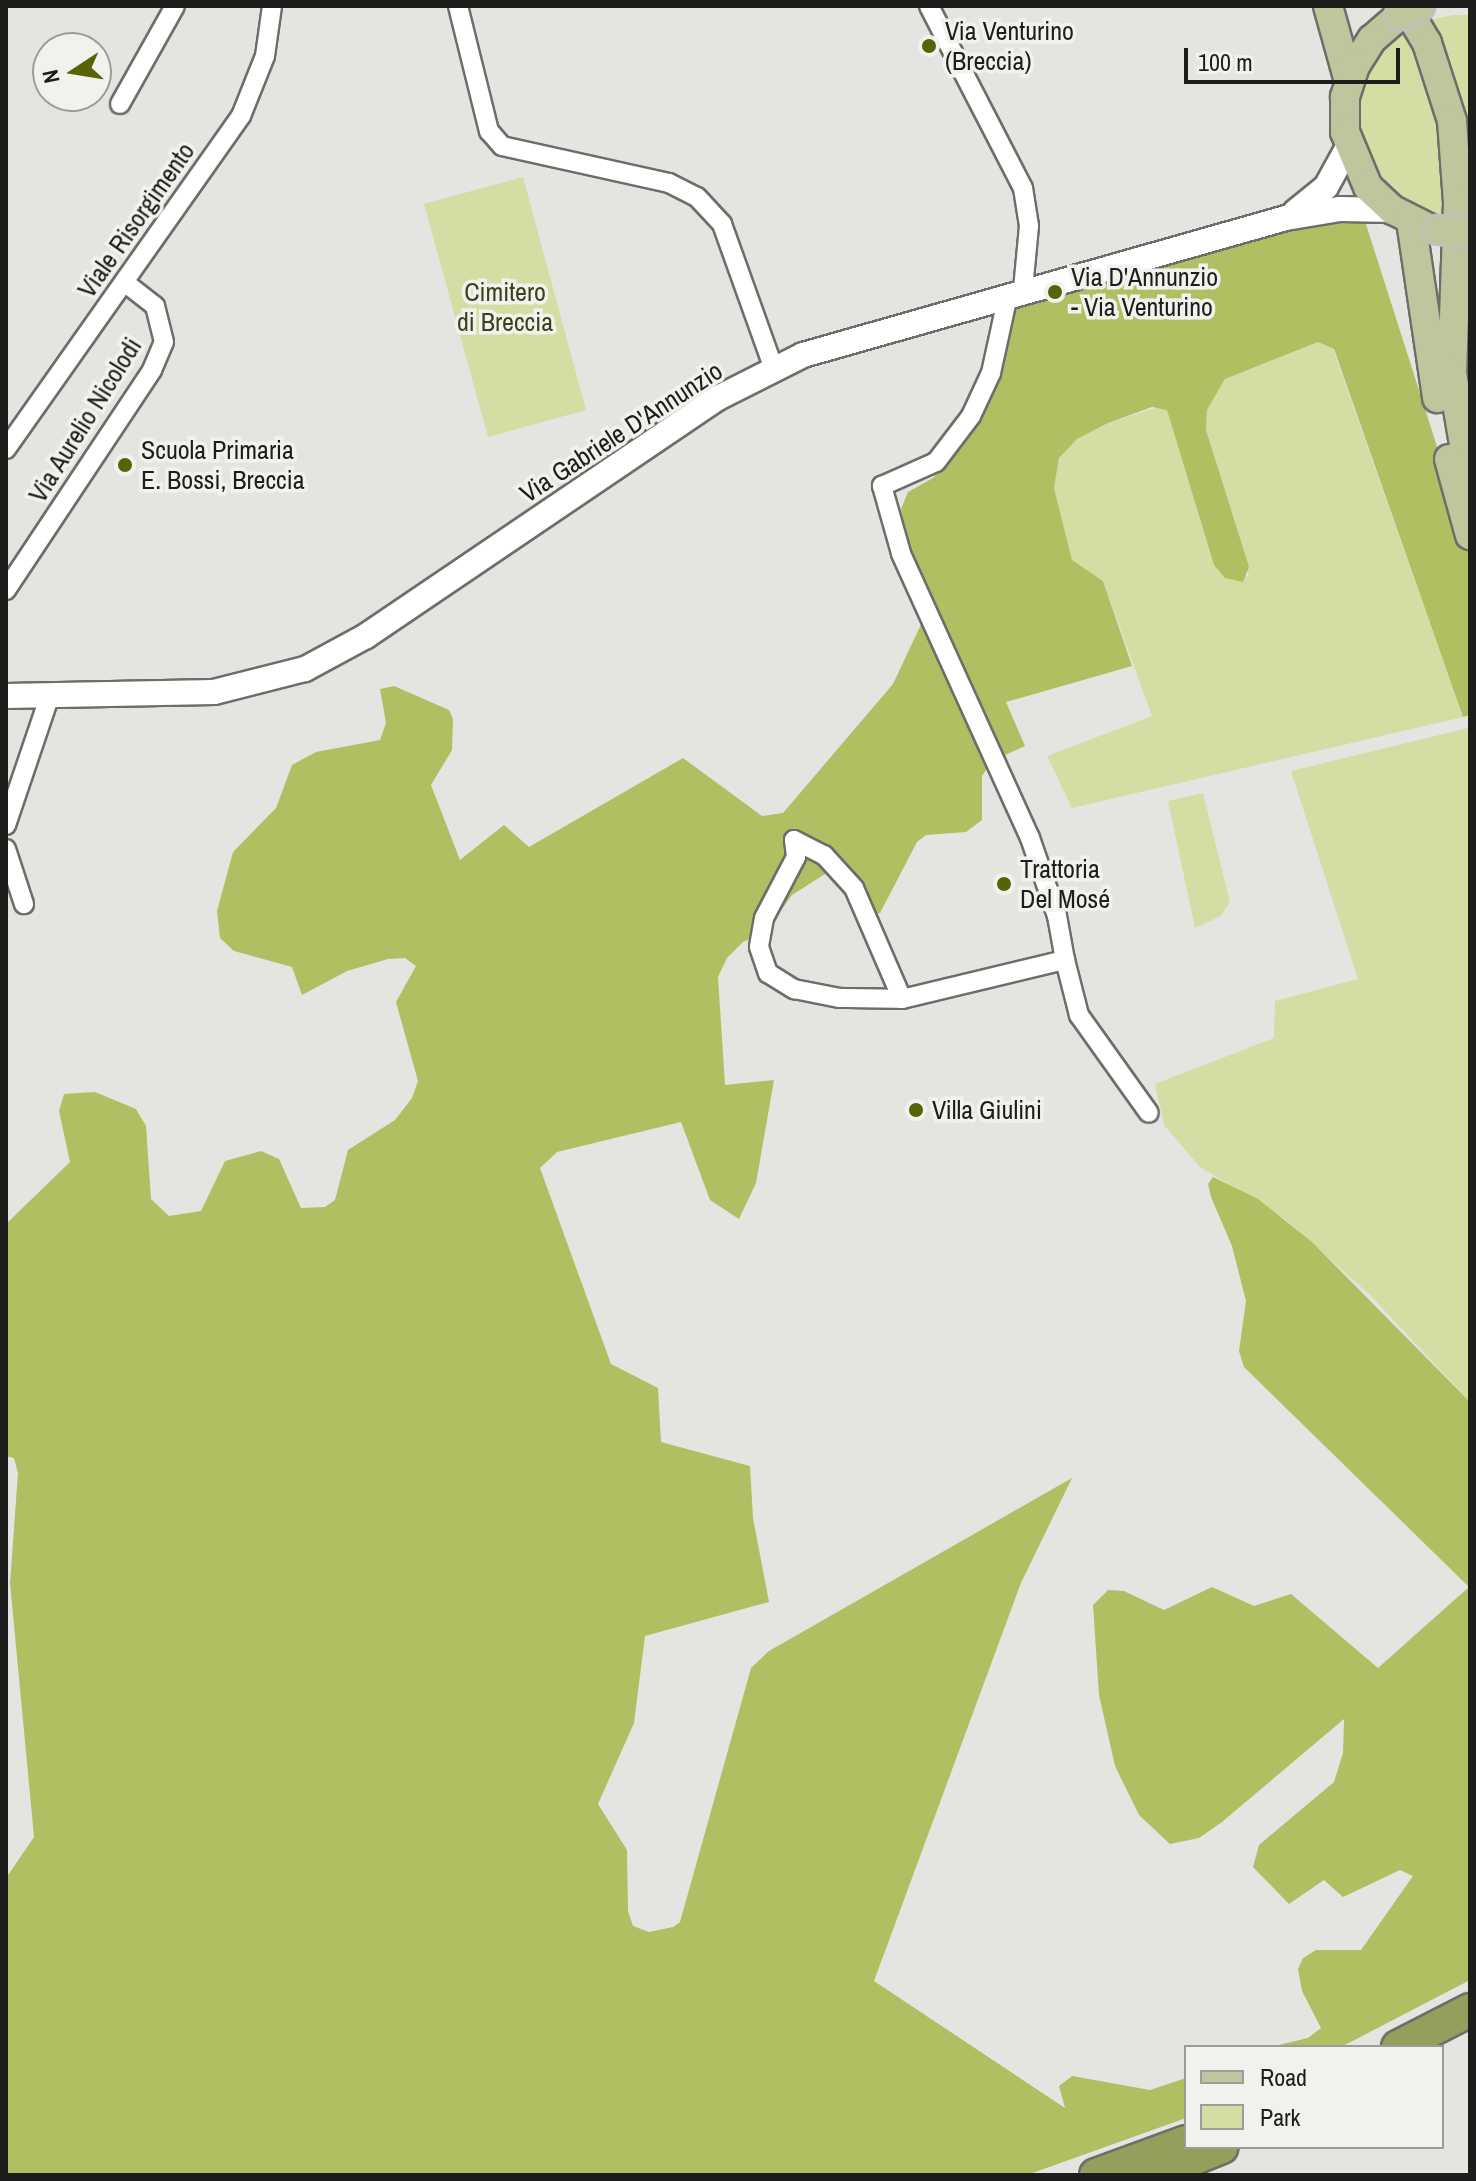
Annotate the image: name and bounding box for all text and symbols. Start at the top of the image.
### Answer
place label: Via Venturino (Breccia) [945,15,1074,76]
north arrow [32,32,112,112]
scale bar [1188,32,1404,82]
marker: Via Venturino (Breccia) [920,37,938,55]
text: 100 m [1198,46,1253,78]
text: N [34,67,67,86]
street label: Viale Risorgimento [71,136,201,304]
place label: Via D'Annunzio - Via Venturino [1071,261,1218,322]
park label: Cimitero di Breccia [457,276,553,338]
marker: Via D'Annunzio - Via Venturino [1046,283,1064,301]
street label: Via Aurelio Nicolodi [22,331,148,509]
street label: Via Gabriele D'Annunzio [514,355,728,509]
place label: Scuola Primaria E. Bossi, Breccia [141,434,305,496]
marker: Scuola Primaria E. Bossi, Breccia [116,456,134,474]
place label: Trattoria Del Mosé [1020,853,1110,914]
marker: Trattoria Del Mosé [995,875,1013,893]
place label: Villa Giulini [932,1094,1042,1126]
marker: Villa Giulini [907,1101,925,1119]
legend [1184,2045,1444,2149]
text: Road [1260,2061,1307,2093]
text: Park [1260,2101,1300,2133]

